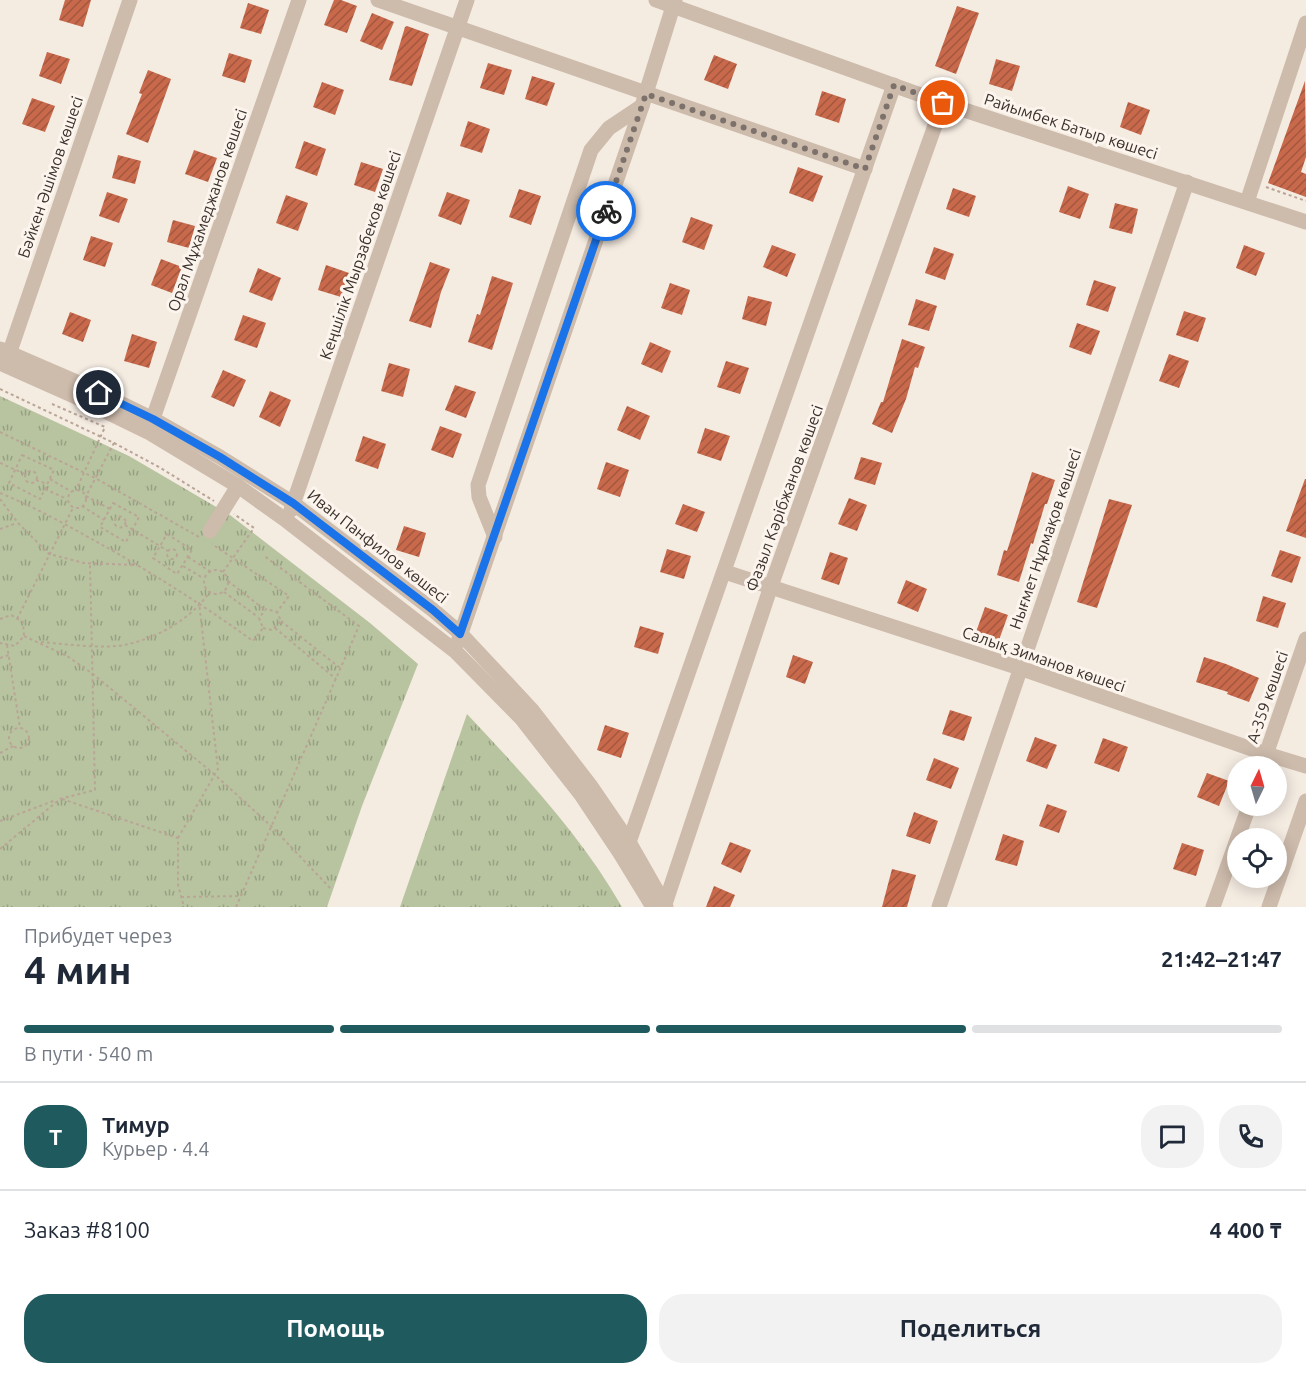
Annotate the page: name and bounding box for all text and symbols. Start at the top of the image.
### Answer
pin [917,77,968,128]
icon: bag [926,86,959,119]
street label: Райымбек Батыр көшесі [982,89,1160,163]
street label: Бәйкен Әшімов көшесі [14,94,86,260]
street label: Орал Мұхамеджанов көшесі [164,106,250,314]
street label: Кеңшілік Мырзабеков көшесі [316,148,404,362]
courier [576,181,636,241]
icon: bike [590,195,623,228]
pin [73,367,124,418]
icon: home [82,376,115,409]
street label: Фазыл Кәрібжанов көшесі [742,402,826,594]
street label: Нығмет Нұрмақов көшесі [1006,446,1084,632]
street label: Иван Панфилов көшесі [304,486,452,606]
street label: Салық Зиманов көшесі [960,623,1128,695]
street label: А-359 көшесі [1243,649,1291,745]
north arrow [1227,756,1287,816]
map controls [1227,756,1287,888]
button: locate [1227,828,1287,888]
text: Прибудет через [24,924,172,947]
text: 21:42–21:47 [1161,946,1282,971]
text: 4 мин [24,948,132,991]
text: В пути · 540 m [24,1042,153,1065]
button: chat [1141,1105,1204,1168]
button: phone [1219,1105,1282,1168]
text: Тимур [102,1112,170,1137]
text: Т [49,1124,62,1149]
text: Курьер · 4.4 [102,1137,209,1160]
text: Заказ #8100 [24,1217,150,1242]
text: 4 400 ₸ [1210,1217,1282,1242]
button: Помощь [24,1294,647,1363]
button: Поделиться [659,1294,1282,1363]

